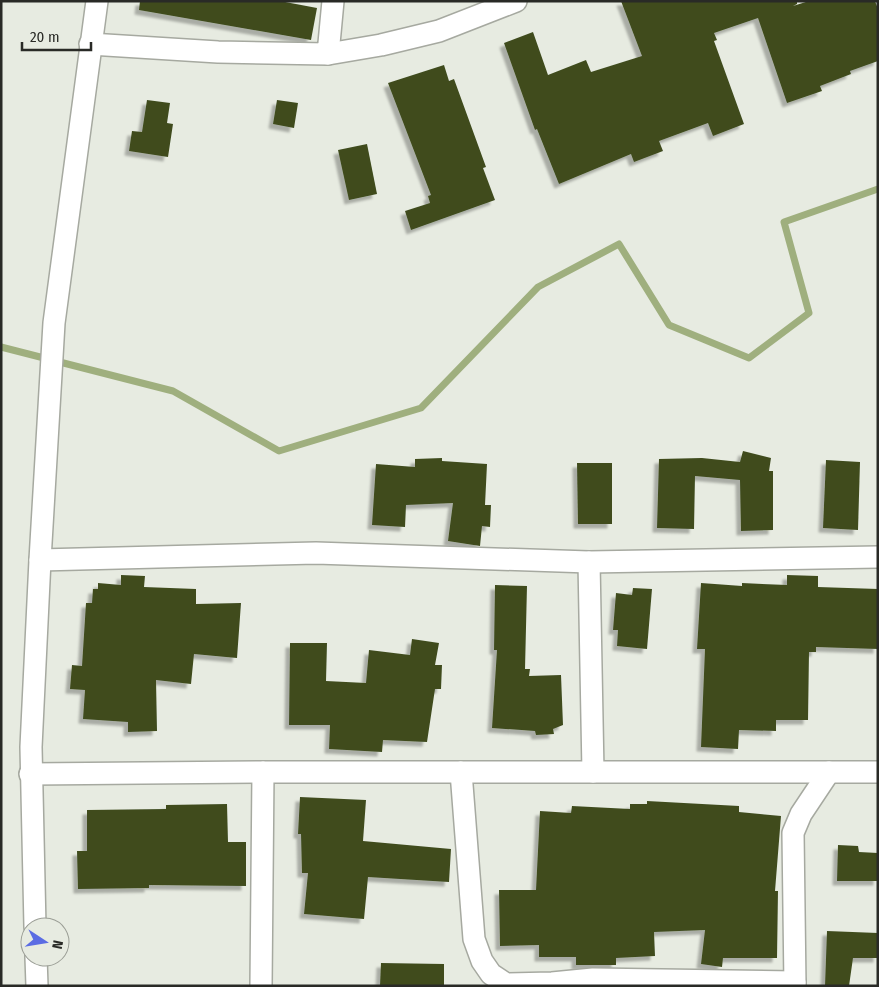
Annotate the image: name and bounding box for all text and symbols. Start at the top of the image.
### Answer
scale bar [22,20,91,52]
text: 20 m [30,28,60,46]
north arrow [20,917,70,967]
text: N [48,939,66,950]

